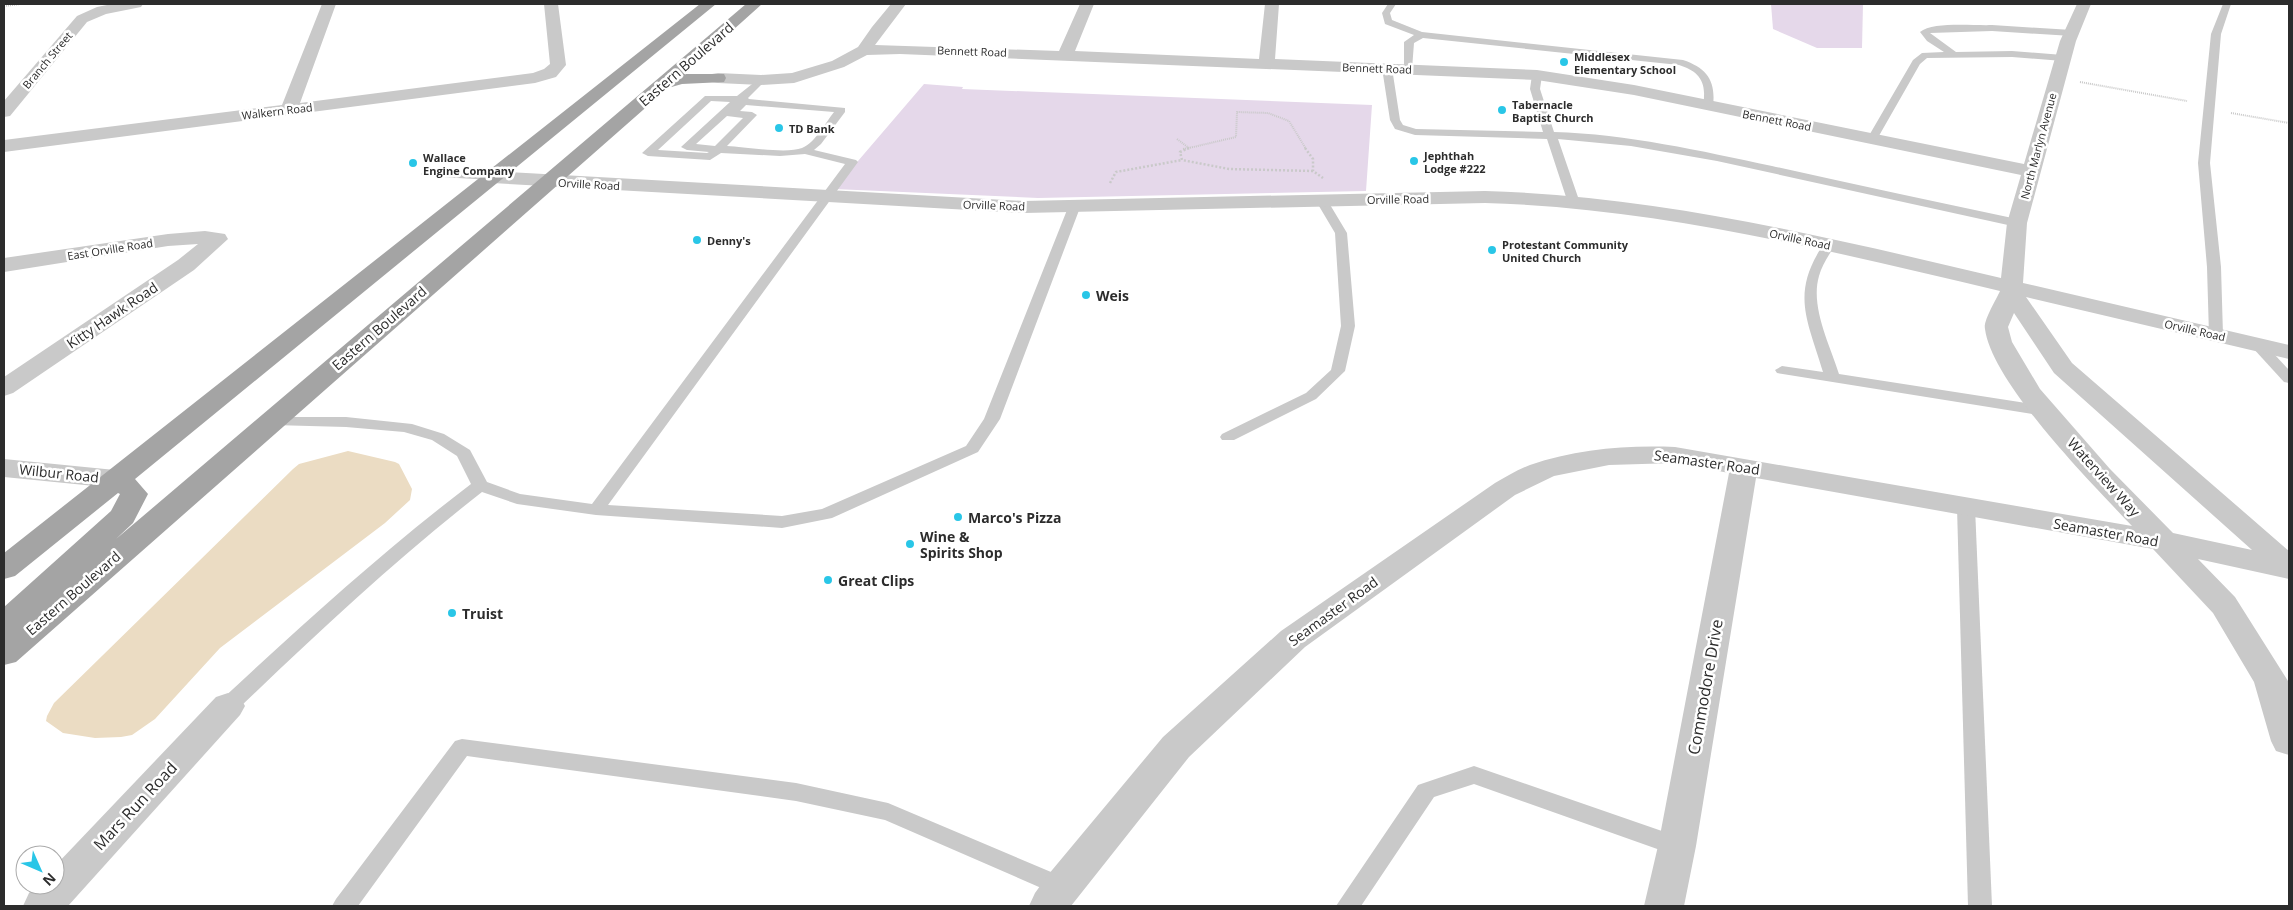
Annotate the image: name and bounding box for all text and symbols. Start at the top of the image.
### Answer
street label: Eastern Boulevard [635,18,737,110]
street label: Branch Street [19,28,75,92]
street label: Bennett Road [937,42,1007,60]
place label: Middlesex Elementary School [1574,49,1676,77]
marker: Middlesex Elementary School [1558,56,1570,68]
street label: Bennett Road [1342,59,1412,77]
street label: North Marlyn Avenue [2017,91,2059,201]
place label: Tabernacle Baptist Church [1512,97,1594,125]
street label: Walkern Road [241,99,313,123]
marker: Tabernacle Baptist Church [1496,104,1508,116]
street label: Bennett Road [1741,106,1813,134]
place label: TD Bank [789,121,835,136]
marker: TD Bank [773,122,785,134]
place label: Jephthah Lodge #222 [1423,148,1486,176]
place label: Wallace Engine Company [423,150,515,178]
marker: Jephthah Lodge #222 [1408,155,1420,167]
marker: Wallace Engine Company [407,157,419,169]
street label: Orville Road [558,175,620,193]
street label: Orville Road [1367,191,1429,207]
street label: Orville Road [963,196,1025,214]
street label: Orville Road [1768,225,1832,253]
place label: Denny's [707,233,751,248]
marker: Denny's [691,234,703,246]
street label: East Orville Road [66,235,154,263]
place label: Protestant Community United Church [1502,237,1629,265]
marker: Protestant Community United Church [1486,244,1498,256]
street label: Kitty Hawk Road [63,277,161,353]
street label: Eastern Boulevard [328,282,430,374]
place label: Weis [1096,286,1129,305]
marker: Weis [1080,289,1092,301]
street label: Orville Road [2163,316,2227,344]
street label: Waterview Way [2064,434,2145,521]
street label: Seamaster Road [1653,445,1761,479]
street label: Wilbur Road [18,459,100,487]
place label: Marco's Pizza [968,508,1061,527]
marker: Marco's Pizza [952,511,964,523]
street label: Seamaster Road [2052,513,2160,551]
place label: Wine & Spirits Shop [920,527,1003,562]
marker: Wine & Spirits Shop [904,538,916,550]
street label: Eastern Boulevard [22,547,124,639]
place label: Great Clips [838,571,914,590]
street label: Seamaster Road [1284,572,1382,650]
marker: Great Clips [822,574,834,586]
place label: Truist [462,604,503,623]
marker: Truist [446,607,458,619]
street label: Commodore Drive [1682,618,1728,756]
street label: Mars Run Road [88,757,182,855]
north arrow [15,845,65,895]
text: N [39,869,60,890]

